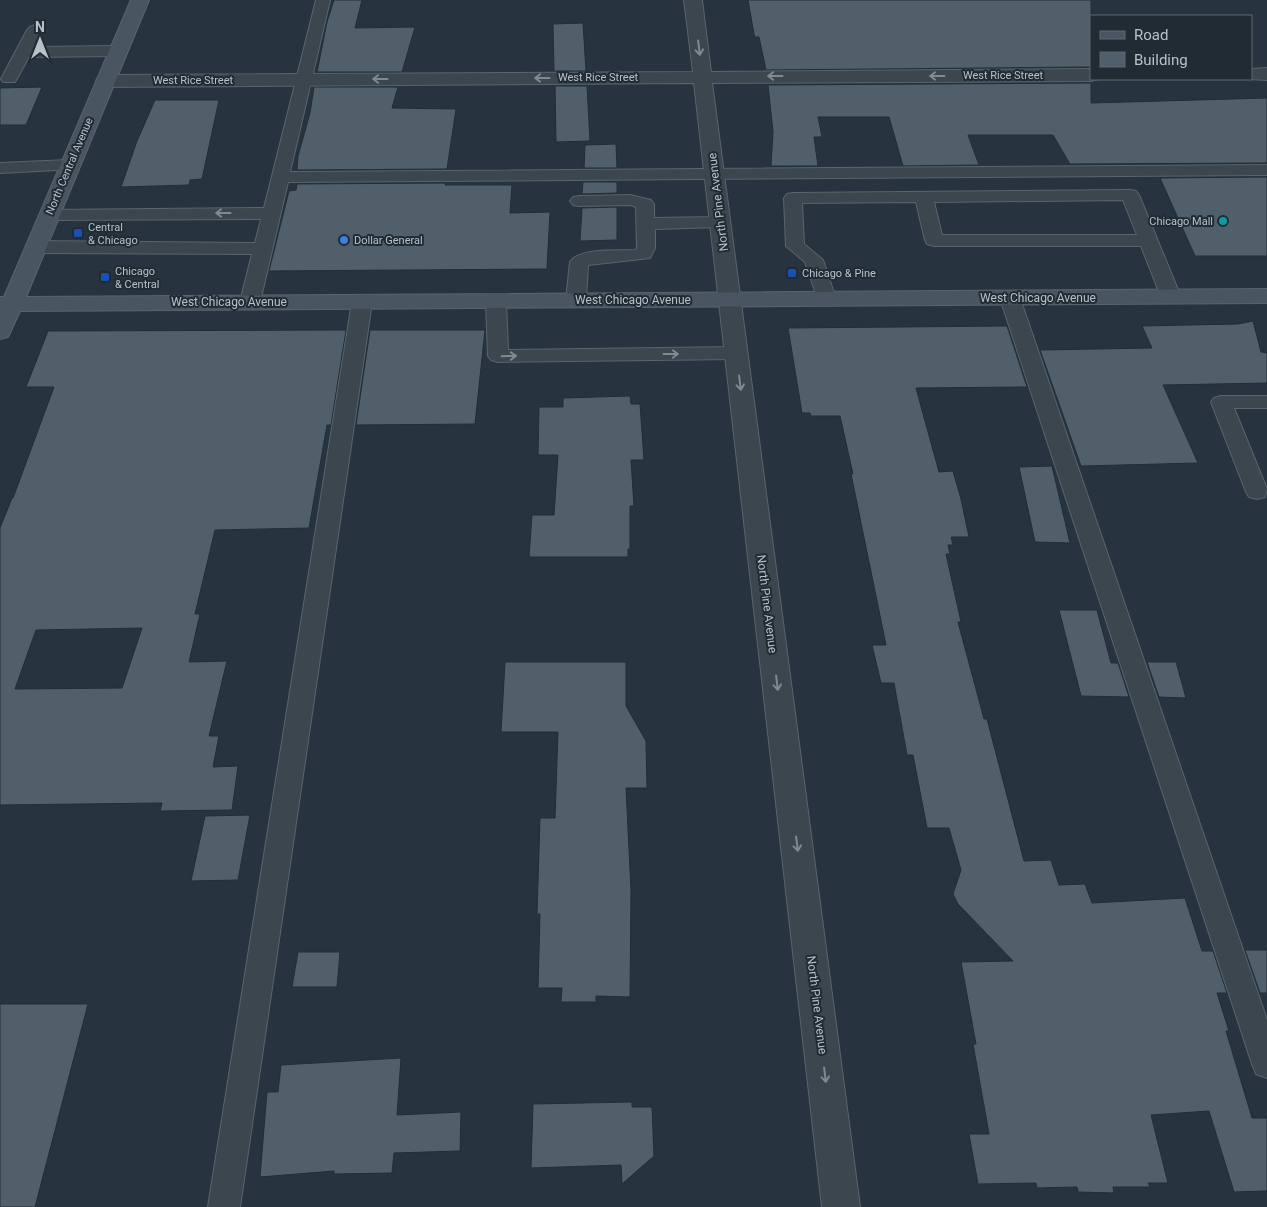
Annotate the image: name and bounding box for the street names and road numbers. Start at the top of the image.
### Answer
street label: West Rice Street [963,69,1044,82]
street label: West Rice Street [558,71,639,84]
street label: West Rice Street [153,74,234,87]
street label: North Central Avenue [43,116,96,217]
street label: North Pine Avenue [705,152,731,252]
street label: West Chicago Avenue [980,291,1096,305]
street label: West Chicago Avenue [575,293,691,307]
street label: West Chicago Avenue [171,295,287,309]
street label: North Pine Avenue [754,554,780,654]
street label: North Pine Avenue [804,955,830,1055]

